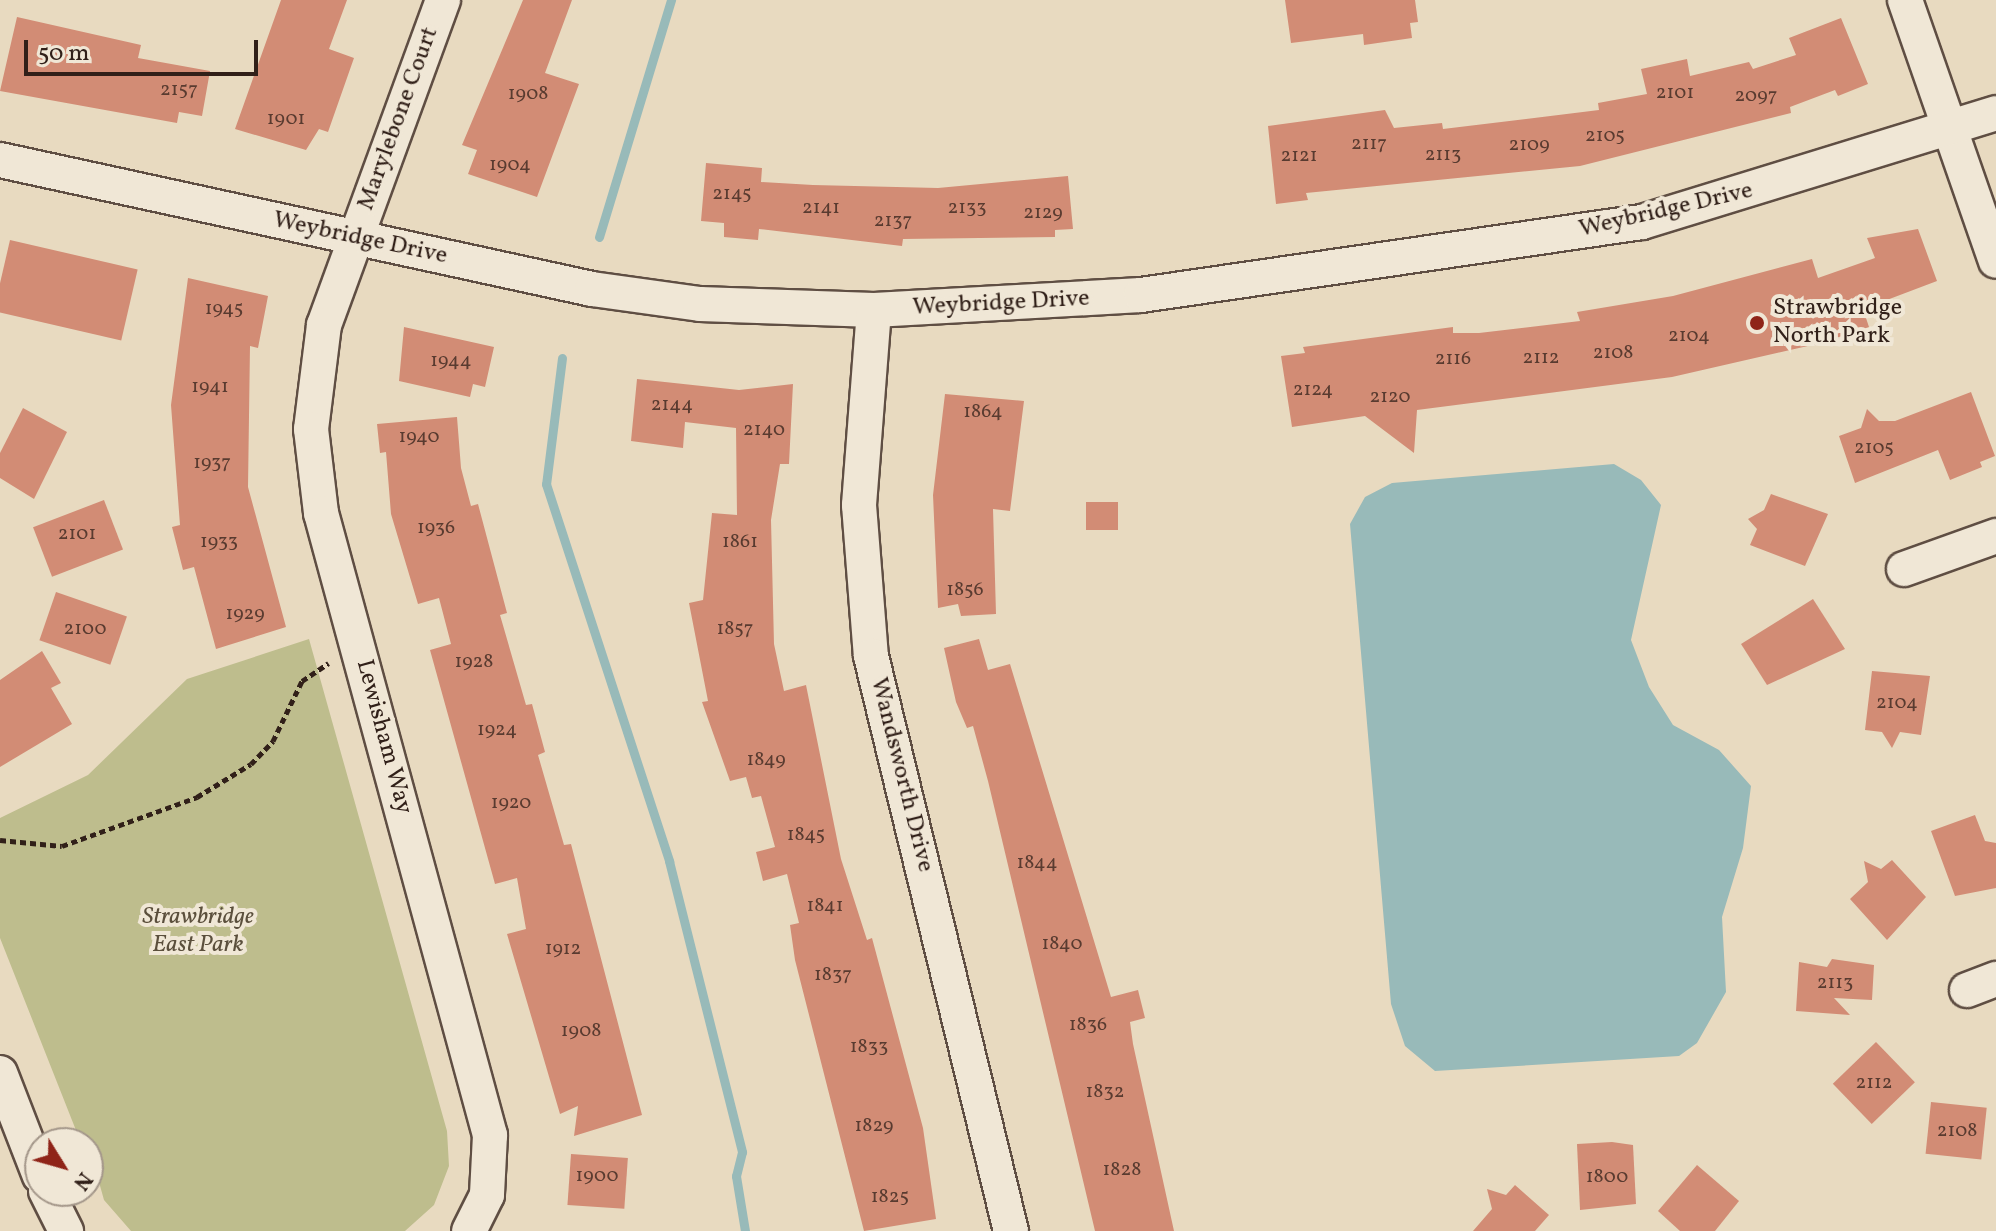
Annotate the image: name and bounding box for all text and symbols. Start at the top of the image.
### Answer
scale bar [28,24,262,74]
street label: Marylebone Court [353,24,445,214]
text: 50 m [38,37,90,71]
house number: 2157 [160,78,198,102]
house number: 2101 [1656,81,1694,105]
house number: 1908 [508,82,548,106]
house number: 2097 [1735,84,1777,108]
house number: 1901 [267,107,305,131]
house number: 2105 [1585,124,1625,148]
house number: 2117 [1351,132,1387,156]
house number: 2109 [1508,133,1550,157]
house number: 2113 [1425,143,1461,167]
house number: 2121 [1281,144,1317,168]
house number: 1904 [489,153,531,177]
street label: Weybridge Drive [1576,177,1756,245]
house number: 2145 [712,182,752,206]
house number: 2141 [802,196,840,220]
house number: 2133 [948,196,986,220]
house number: 2129 [1023,201,1063,225]
street label: Weybridge Drive [270,206,450,272]
house number: 2137 [874,209,912,233]
street label: Weybridge Drive [912,285,1090,323]
place label: Strawbridge North Park [1773,295,1902,351]
house number: 1945 [205,297,243,321]
marker: Strawbridge North Park [1748,314,1766,332]
house number: 2104 [1668,324,1710,348]
house number: 2108 [1593,341,1633,365]
house number: 2112 [1523,346,1559,370]
house number: 2116 [1435,347,1471,371]
house number: 1944 [430,349,472,373]
house number: 1941 [191,375,229,399]
house number: 2124 [1293,378,1333,402]
house number: 2120 [1369,385,1411,409]
house number: 2144 [651,393,693,417]
house number: 1864 [963,400,1003,424]
house number: 2140 [743,418,785,442]
house number: 1940 [398,425,440,449]
house number: 2105 [1854,436,1894,460]
house number: 1937 [193,451,231,475]
house number: 1936 [417,516,455,540]
house number: 2101 [58,522,96,546]
house number: 1933 [200,530,238,554]
house number: 1861 [722,530,758,554]
house number: 1856 [946,578,984,602]
house number: 1929 [225,602,265,626]
house number: 2100 [64,617,106,641]
house number: 1857 [716,617,754,641]
house number: 1928 [454,650,494,674]
street label: Lewisham Way [348,656,418,818]
street label: Wandsworth Drive [863,675,939,875]
house number: 2104 [1876,691,1918,715]
house number: 1924 [477,718,517,742]
house number: 1849 [746,748,786,772]
house number: 1920 [491,791,531,815]
house number: 1845 [787,823,825,847]
house number: 1844 [1016,851,1058,875]
house number: 1841 [806,894,844,918]
park label: Strawbridge East Park [142,904,254,960]
house number: 1840 [1042,932,1082,956]
house number: 1912 [545,937,581,961]
house number: 1837 [814,963,852,987]
house number: 2113 [1817,971,1853,995]
house number: 1836 [1069,1013,1107,1037]
house number: 1908 [561,1019,601,1043]
house number: 1833 [850,1035,888,1059]
house number: 2112 [1856,1071,1892,1095]
house number: 1832 [1086,1080,1124,1104]
house number: 1829 [855,1114,893,1138]
house number: 2108 [1937,1119,1977,1143]
north arrow [24,1127,104,1207]
house number: 1828 [1103,1158,1141,1182]
house number: 1900 [576,1164,618,1188]
text: N [65,1165,99,1196]
house number: 1800 [1586,1165,1628,1189]
house number: 1825 [871,1185,909,1209]

